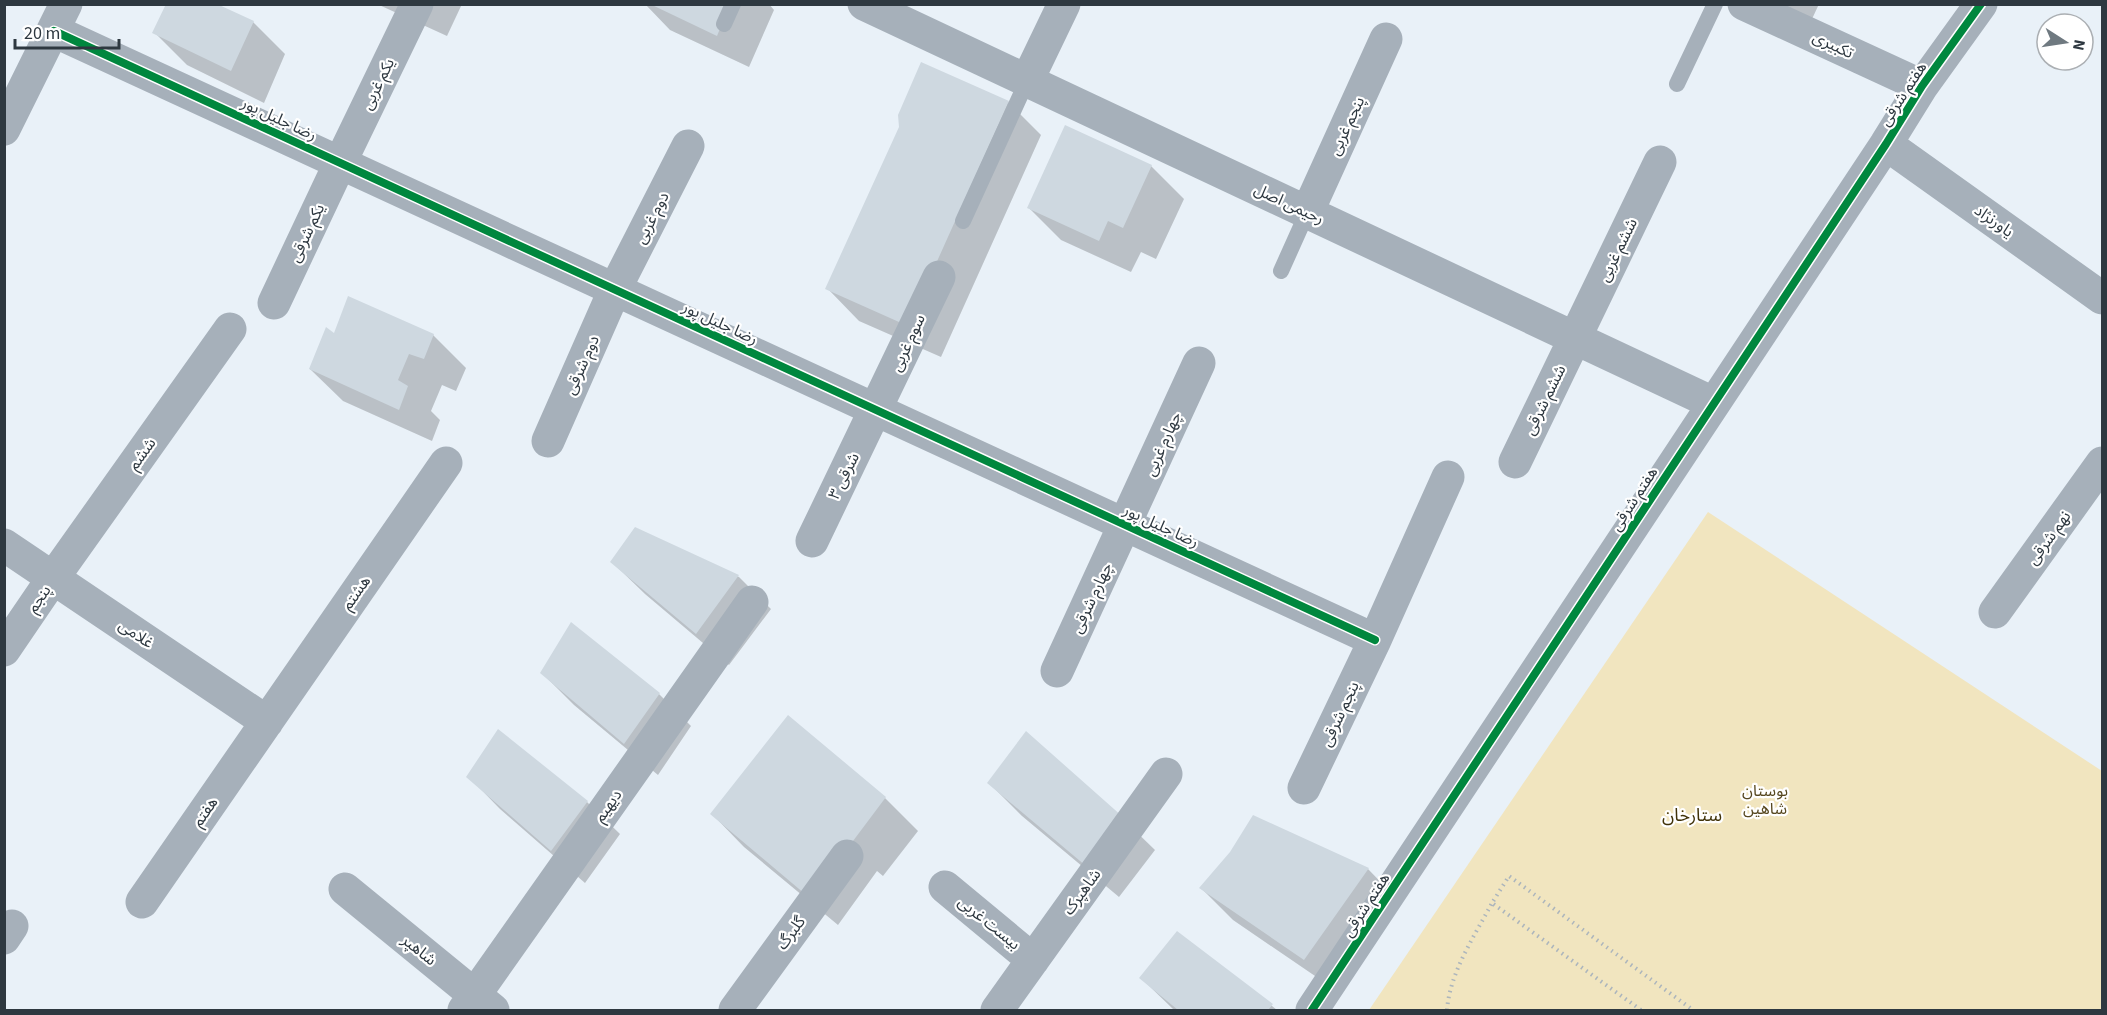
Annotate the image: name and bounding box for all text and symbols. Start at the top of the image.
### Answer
scale bar [15,12,118,50]
north arrow [2035,12,2095,72]
text: 20 m [24,21,60,46]
street label: تکبیری [1809,26,1857,64]
text: N [2067,37,2091,52]
street label: یکم غربی [356,54,401,114]
street label: هفتم شرقی [1874,58,1933,131]
street label: رضا جلیل پور [237,91,320,146]
street label: پنجم غربی [1324,93,1371,159]
street label: رحیمی اصل [1250,178,1328,230]
street label: دوم غربی [630,188,675,248]
street label: یاورنژاد [1970,199,2018,243]
street label: یکم شرقی [284,200,331,266]
street label: ششم غربی [1593,214,1644,286]
street label: رضا جلیل پور [678,295,761,350]
street label: سوم غربی [885,311,932,376]
street label: دوم شرقی [559,332,606,399]
street label: ششم شرقی [1519,361,1572,439]
street label: چهارم غربی [1139,408,1188,480]
street label: ششم [123,433,162,475]
street label: ۳ شرقی [823,449,865,503]
street label: هفتم شرقی [1605,463,1664,536]
street label: رضا جلیل پور [1119,498,1202,553]
street label: نهم شرقی [2022,506,2077,570]
street label: چهارم شرقی [1066,559,1119,637]
street label: هشتم [336,571,377,615]
street label: پنجم [22,581,57,618]
street label: غلامی [114,614,158,654]
street label: پنجم شرقی [1315,678,1366,751]
park label: بوستان شاهین [1742,780,1788,820]
street label: دیهیم [589,785,628,827]
street label: هفتم [187,793,224,832]
district label: ستارخان [1662,803,1722,828]
street label: شاهپرک [1058,864,1106,920]
street label: هفتم شرقی [1337,869,1396,942]
street label: بیست غربی [953,891,1025,955]
street label: گلبرگ [771,911,811,954]
street label: شاهپر [396,929,441,971]

